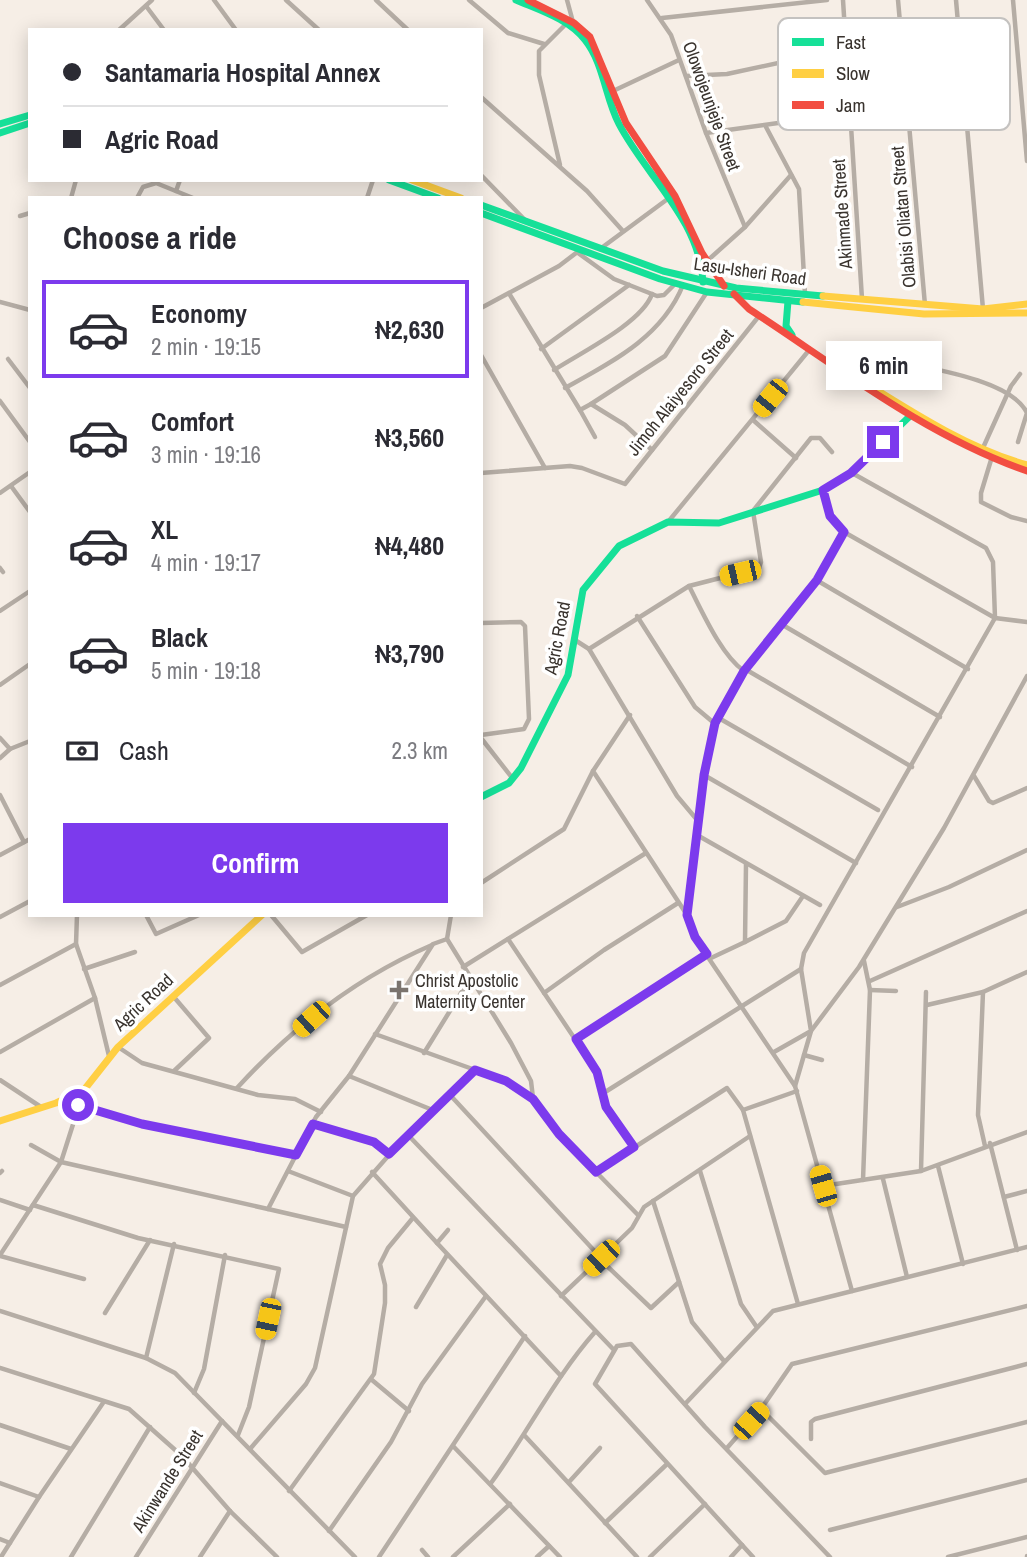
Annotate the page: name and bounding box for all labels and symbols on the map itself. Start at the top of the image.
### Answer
legend [778,18,1010,130]
text: Fast [836,29,866,55]
street label: Olowojeunjeje Street [677,38,747,174]
text: Slow [836,60,871,86]
text: Jam [836,92,865,118]
street label: Olabisi Oliatan Street [884,145,922,289]
street label: Akinmade Street [826,158,858,271]
street label: Lasu-Isheri Road [692,251,808,291]
street label: Jimoh Alaiyesoro Street [621,323,739,461]
callout: 6 min [825,340,941,390]
car [749,375,792,421]
route end [867,426,899,458]
car [718,558,763,588]
street label: Agric Road [537,599,576,678]
street label: Agric Road [107,968,179,1037]
place label: Christ Apostolic Maternity Center [415,968,525,1014]
marker: Christ Apostolic Maternity Center [389,980,409,1000]
car [289,997,334,1041]
route start [62,1089,94,1121]
car [808,1163,839,1209]
car [579,1236,624,1280]
car [254,1296,283,1342]
car [730,1398,773,1444]
street label: Akinwande Street [125,1425,208,1538]

